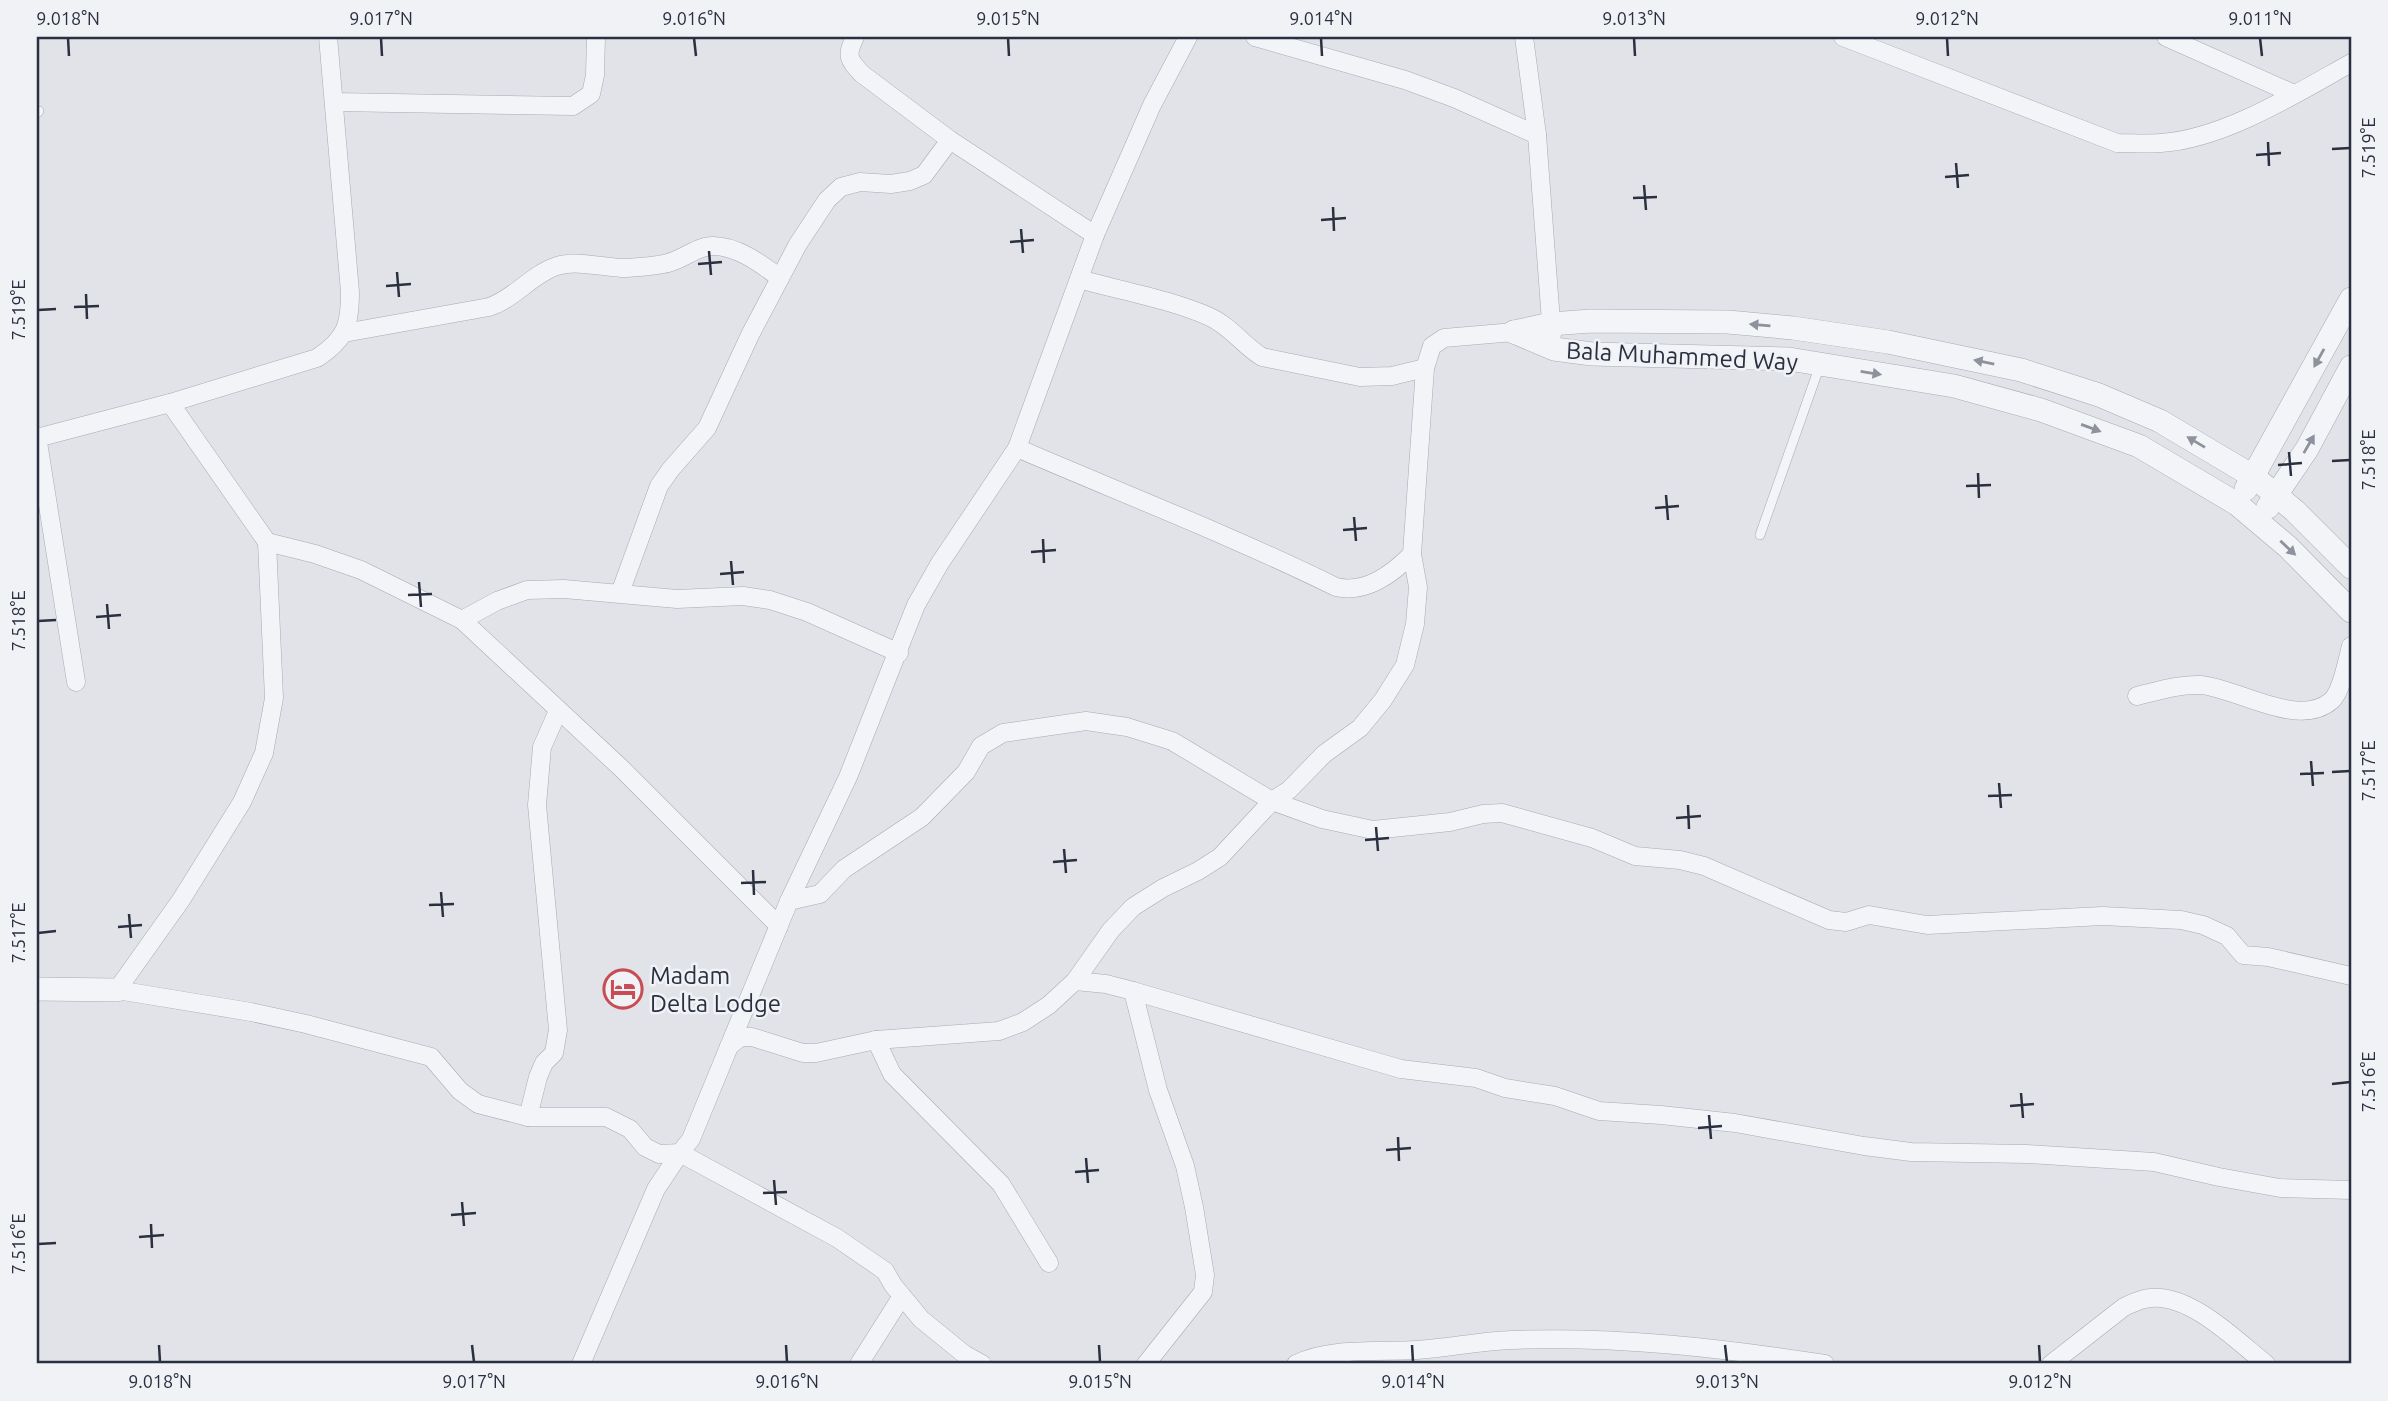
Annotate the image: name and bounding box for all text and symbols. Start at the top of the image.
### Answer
text: 9.018°N [36,8,100,28]
text: 9.017°N [349,8,413,28]
text: 9.016°N [662,8,726,28]
text: 9.015°N [976,8,1040,28]
text: 9.014°N [1289,8,1353,28]
text: 9.013°N [1602,8,1666,28]
text: 9.012°N [1915,8,1979,28]
text: 9.011°N [2228,8,2292,28]
text: 7.519°E [2358,118,2378,178]
text: 7.519°E [8,280,28,340]
one-way arrow [1749,319,1771,330]
street label: Bala Muhammed Way [1565,336,1799,376]
one-way arrow [2313,349,2325,369]
one-way arrow [1973,357,1995,368]
one-way arrow [1860,368,1882,379]
one-way arrow [2081,423,2102,434]
text: 7.518°E [2358,430,2378,490]
one-way arrow [2303,434,2315,453]
one-way arrow [2186,436,2205,448]
one-way arrow [2279,540,2296,556]
text: 7.518°E [8,591,28,651]
text: 7.517°E [2358,741,2378,801]
text: 7.517°E [8,903,28,963]
place label: Madam Delta Lodge [650,962,781,1017]
hotel icon: Madam Delta Lodge [602,968,644,1010]
text: 7.516°E [2358,1052,2378,1112]
text: 7.516°E [8,1214,28,1274]
text: 9.018°N [128,1371,192,1391]
text: 9.017°N [442,1371,506,1391]
text: 9.016°N [755,1371,819,1391]
text: 9.015°N [1068,1371,1132,1391]
text: 9.014°N [1381,1371,1445,1391]
text: 9.013°N [1695,1371,1759,1391]
text: 9.012°N [2008,1371,2072,1391]

